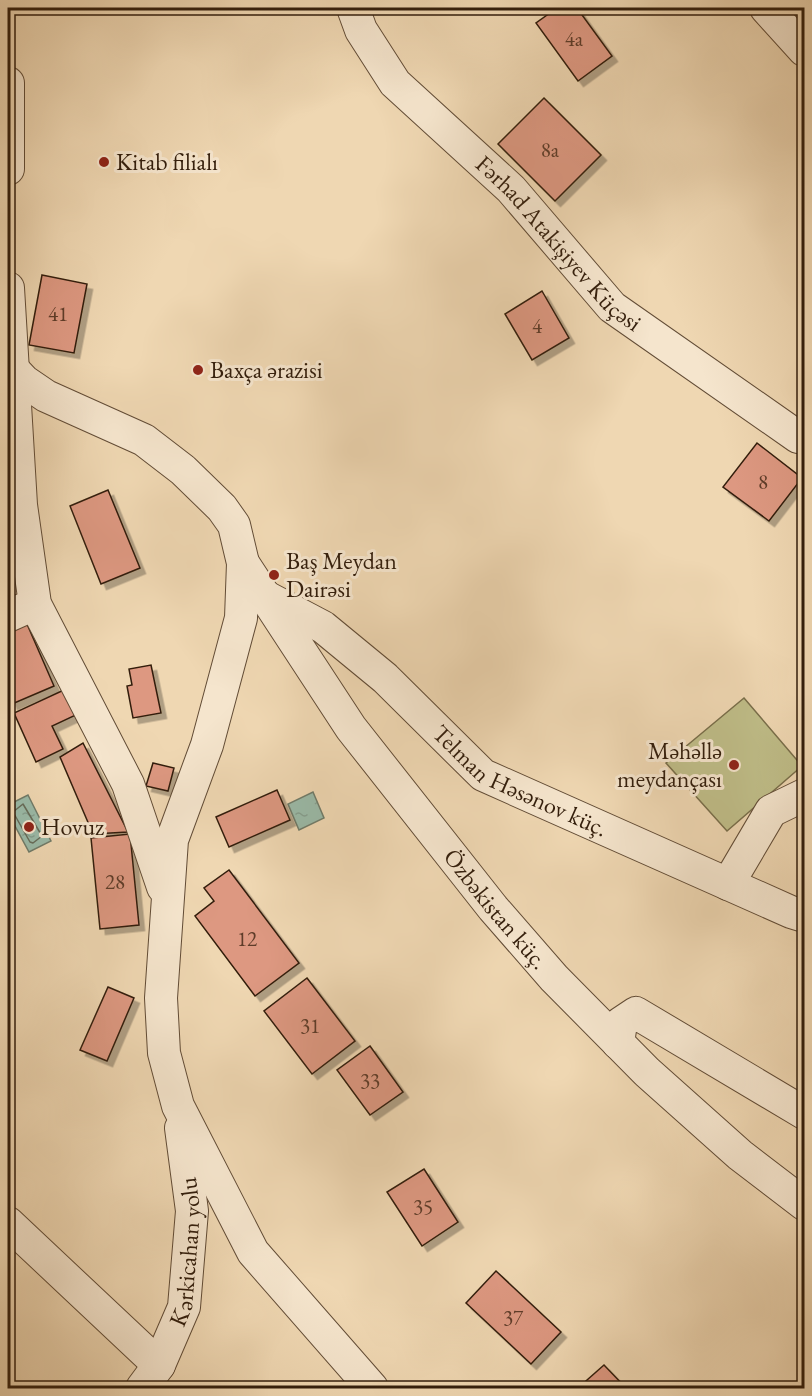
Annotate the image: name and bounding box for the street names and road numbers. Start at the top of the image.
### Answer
street label: Fərhad Atakişiyev Küçəsi [469,148,648,338]
street label: Telman Həsənov küç. [426,718,613,843]
street label: Özbəkistan küç. [437,842,555,976]
street label: Kərkicahan yolu [162,1175,207,1331]

